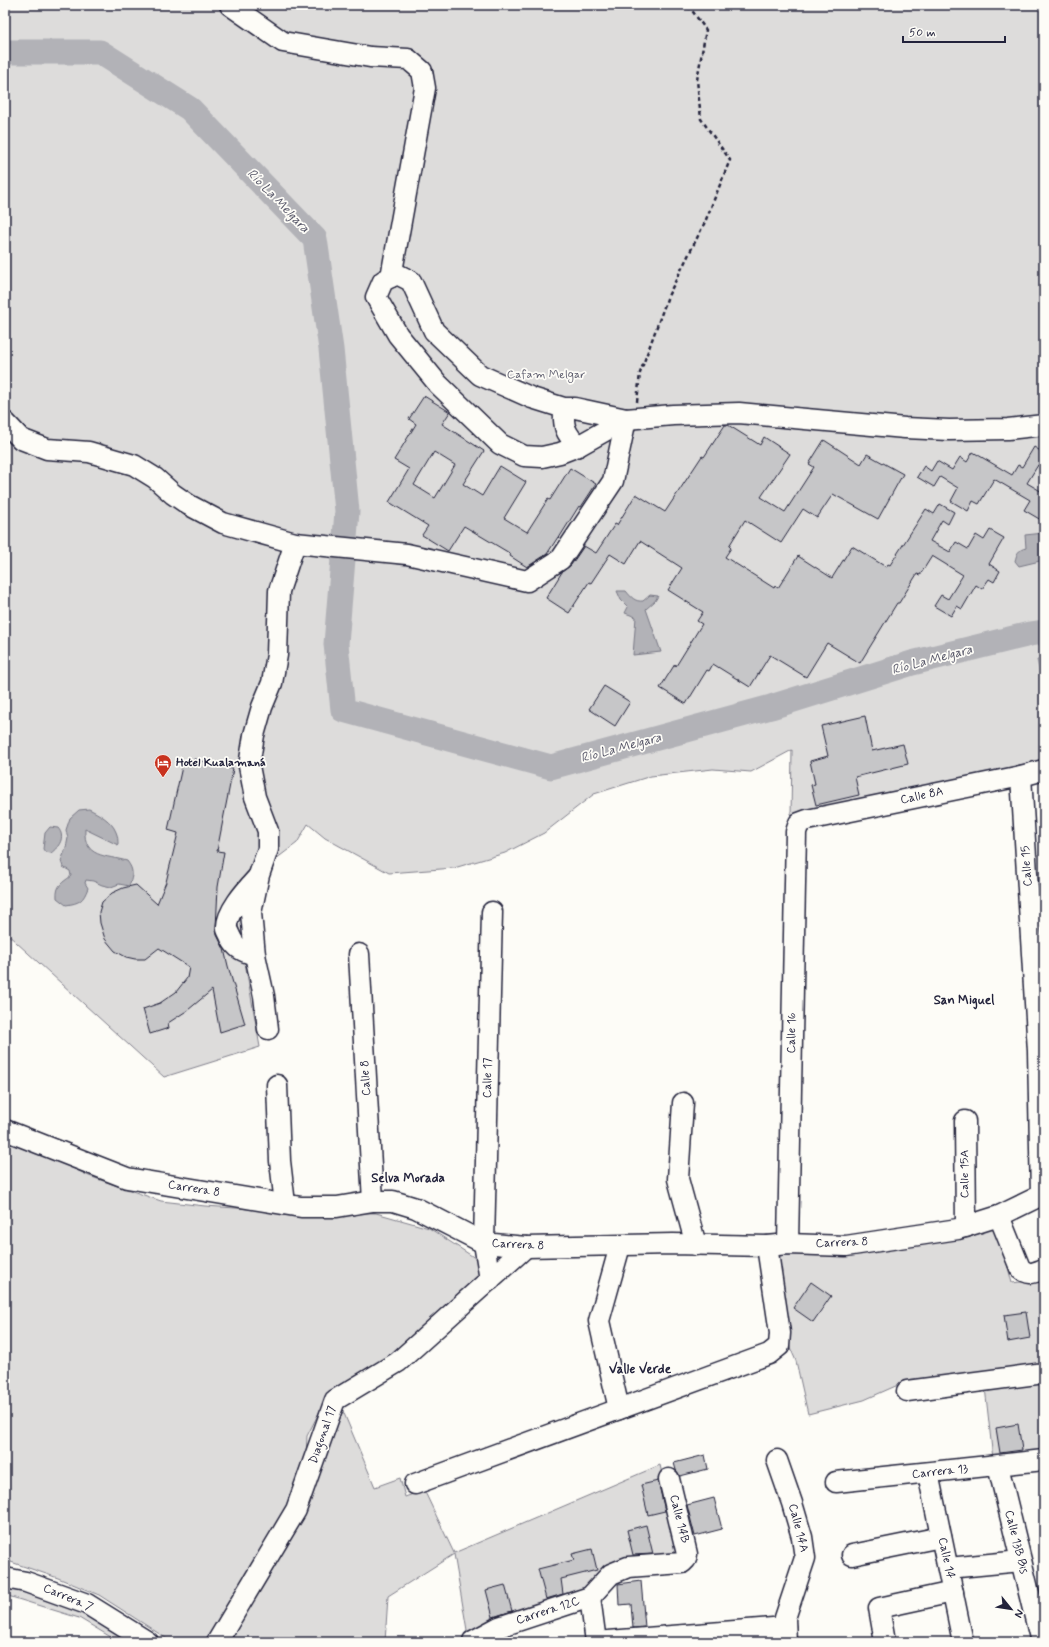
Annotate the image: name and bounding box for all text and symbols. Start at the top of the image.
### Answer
scale bar [903,18,1005,44]
text: 50 m [909,25,936,41]
water label: Río La Melgara [243,165,313,237]
park label: Cafam Melgar [507,367,585,383]
water label: Río La Melgara [890,641,975,679]
water label: Río La Melgara [579,729,664,767]
hotel icon: Hotel Kualamaná [153,753,173,778]
place label: Hotel Kualamaná [176,755,266,771]
street label: Calle 8A [899,784,945,808]
street label: Calle 15 [1018,845,1036,887]
district label: San Miguel [934,992,995,1010]
street label: Calle 16 [784,1012,800,1054]
street label: Calle 17 [480,1058,496,1098]
street label: Calle 8 [357,1060,375,1096]
street label: Calle 15A [957,1150,973,1198]
district label: Selva Morada [371,1170,445,1187]
street label: Carrera 8 [167,1177,221,1201]
street label: Carrera 8 [815,1234,869,1252]
street label: Carrera 8 [491,1236,545,1254]
district label: Valle Verde [609,1361,672,1378]
street label: Diagonal 17 [306,1404,341,1466]
street label: Carrera 13 [911,1461,969,1483]
street label: Calle 14B [665,1493,693,1545]
street label: Calle 14A [784,1502,812,1554]
street label: Calle 13B Bis [1000,1508,1032,1576]
street label: Calle 14 [934,1536,958,1580]
street label: Carrera 7 [40,1580,96,1616]
north arrow [991,1589,1031,1629]
street label: Carrera 12C [514,1593,582,1629]
text: N [1011,1607,1027,1620]

